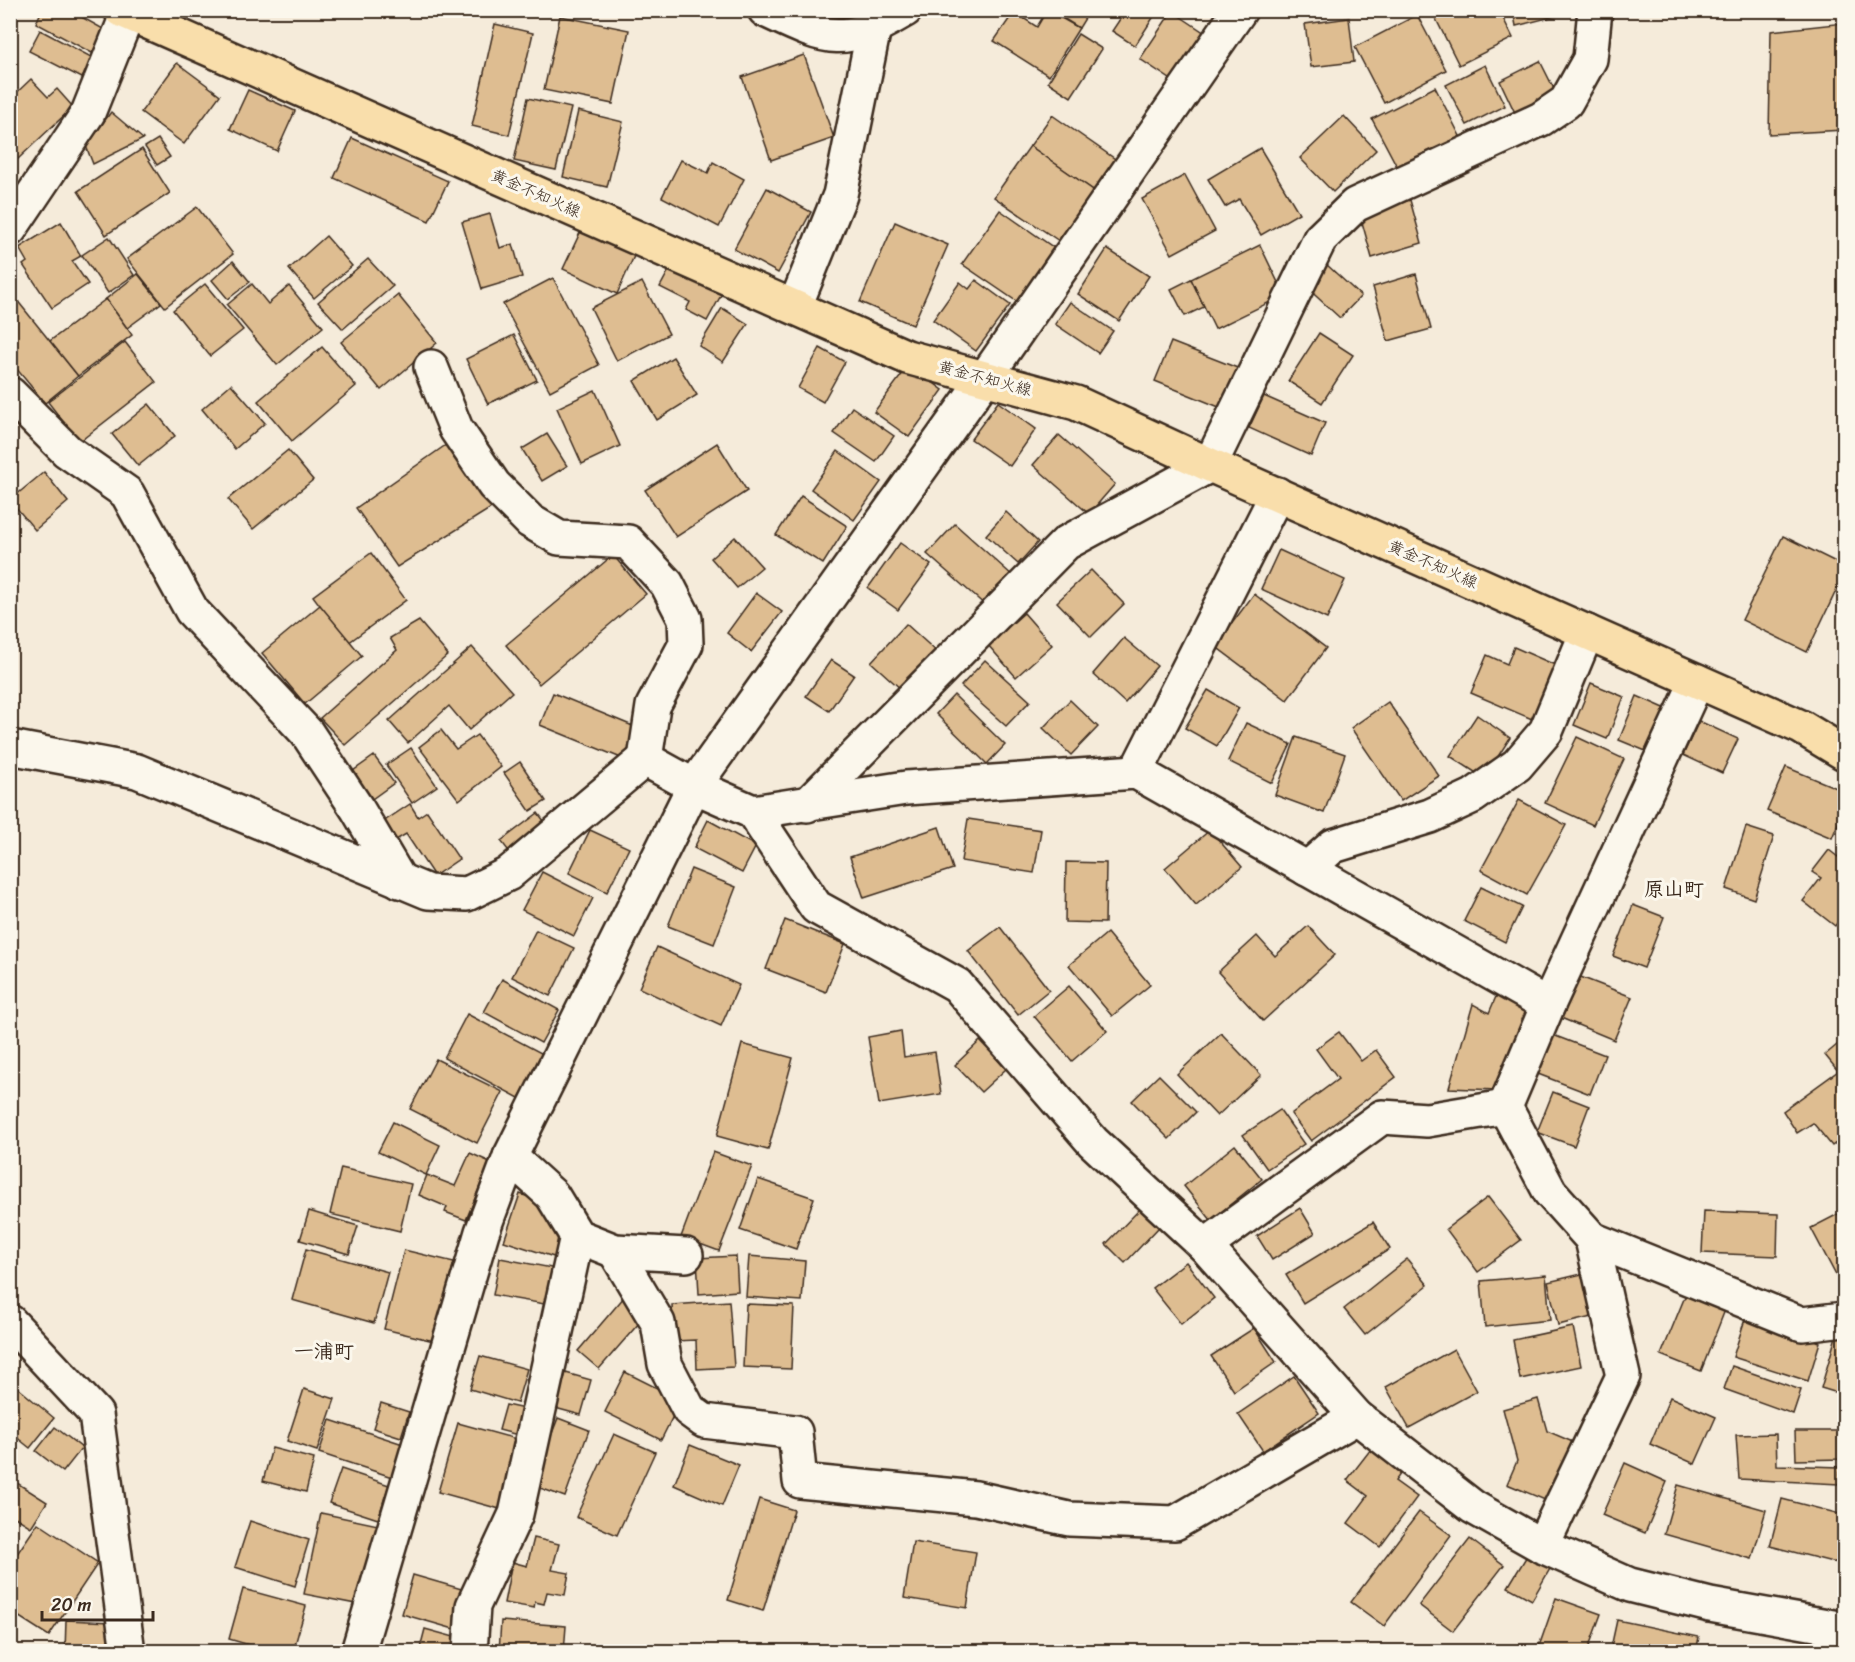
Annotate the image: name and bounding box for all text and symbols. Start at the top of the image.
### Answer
street label: 黄金不知火線 [486,160,586,226]
street label: 黄金不知火線 [935,352,1035,404]
street label: 黄金不知火線 [1383,531,1483,597]
district label: 原山町 [1644,872,1704,907]
district label: 一浦町 [294,1334,354,1369]
scale bar [42,1584,153,1622]
text: 20 m [51,1589,91,1621]

